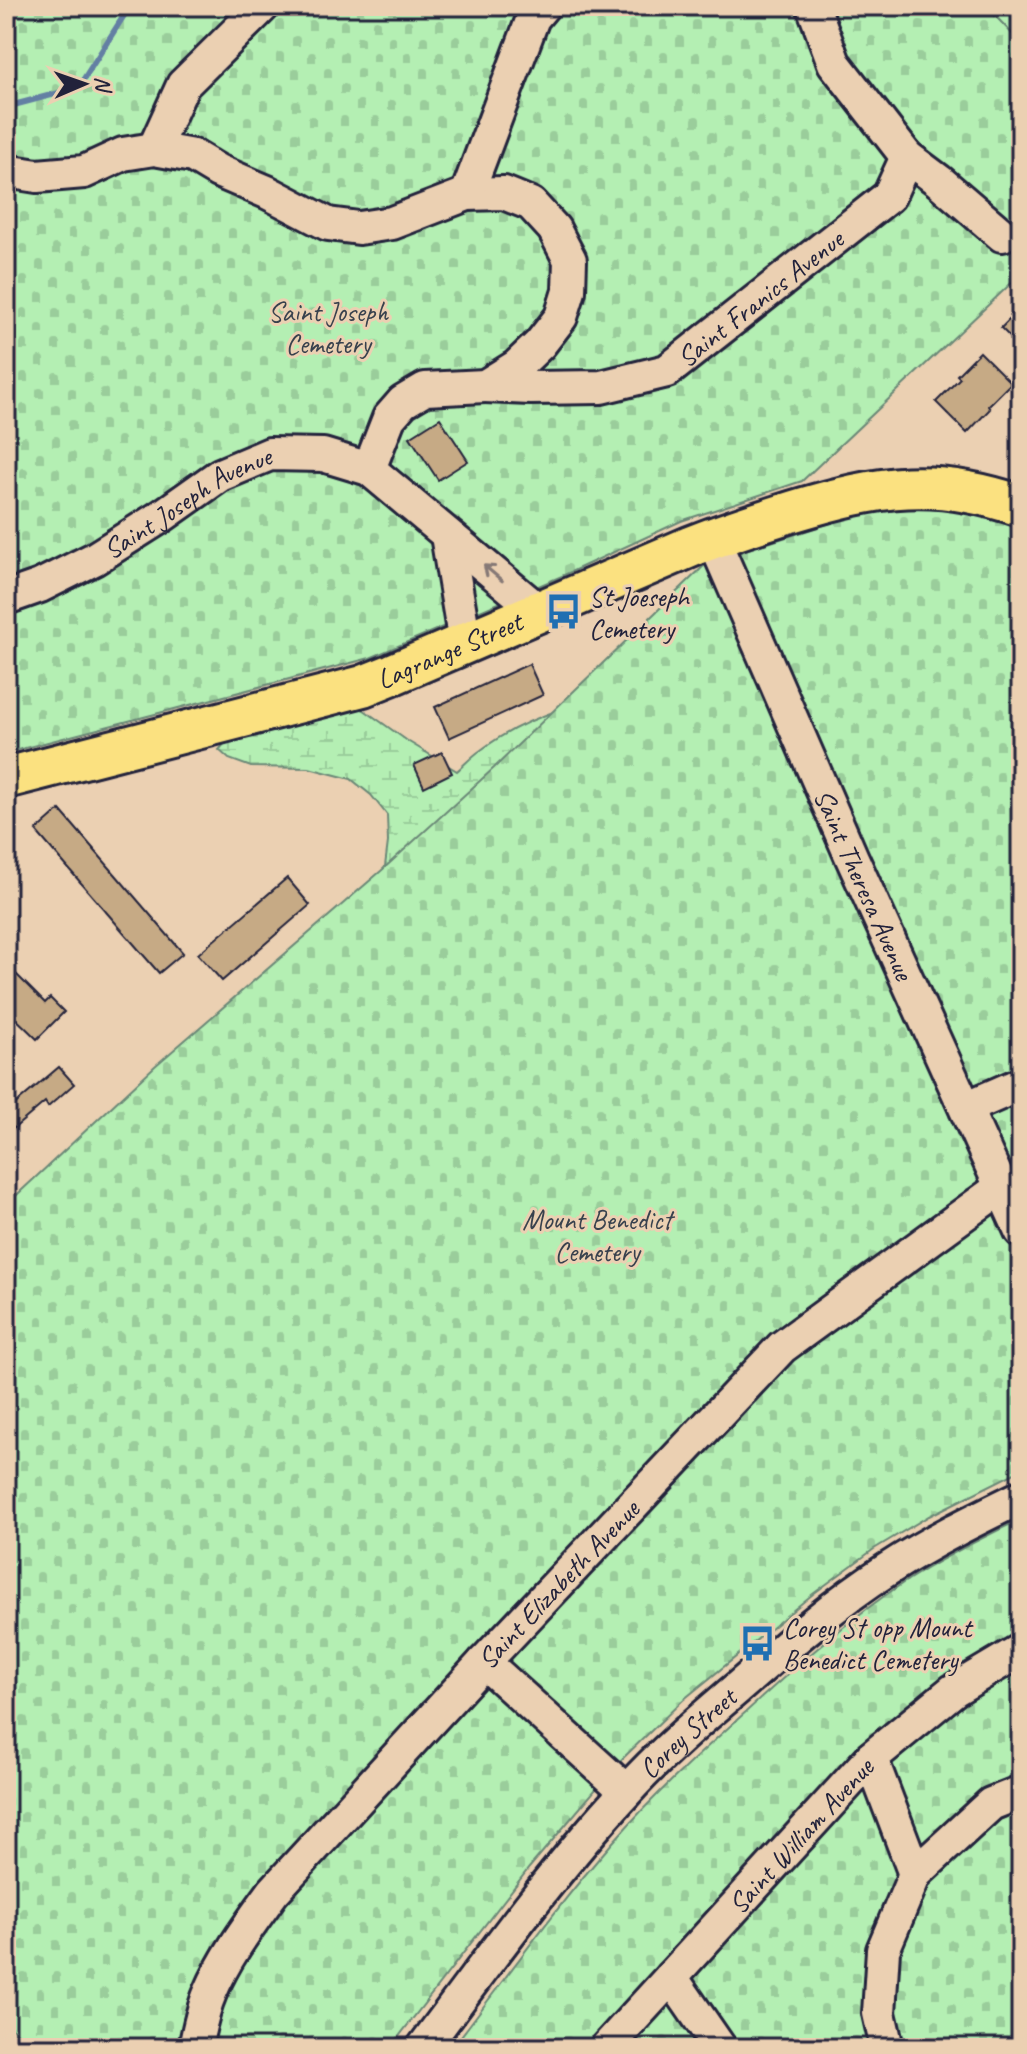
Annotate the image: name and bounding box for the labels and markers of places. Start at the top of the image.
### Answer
place label: St Joeseph Cemetery [589,579,691,646]
bus stop icon: St Joeseph Cemetery [544,593,582,631]
place label: Corey St opp Mount Benedict Cemetery [783,1610,974,1677]
bus stop icon: Corey St opp Mount Benedict Cemetery [738,1624,776,1662]

